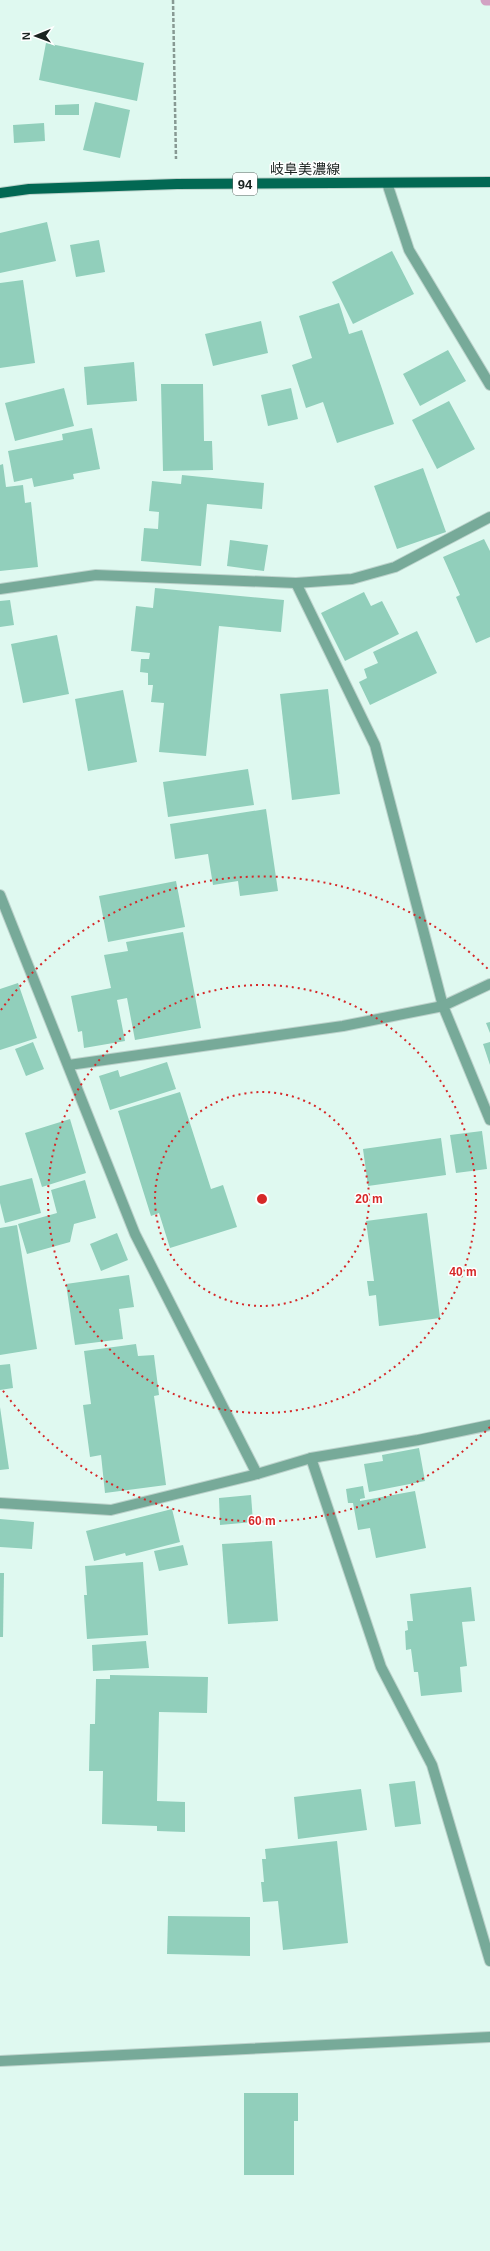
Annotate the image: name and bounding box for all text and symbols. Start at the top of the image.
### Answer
north arrow [16,16,56,56]
text: N [20,32,32,40]
street label: 岐阜美濃線 [270,161,340,177]
road number: 94 [233,173,257,195]
centre of rings [255,1192,269,1206]
text: 20 m [355,1192,383,1206]
text: 40 m [449,1265,477,1279]
text: 60 m [248,1514,276,1528]

